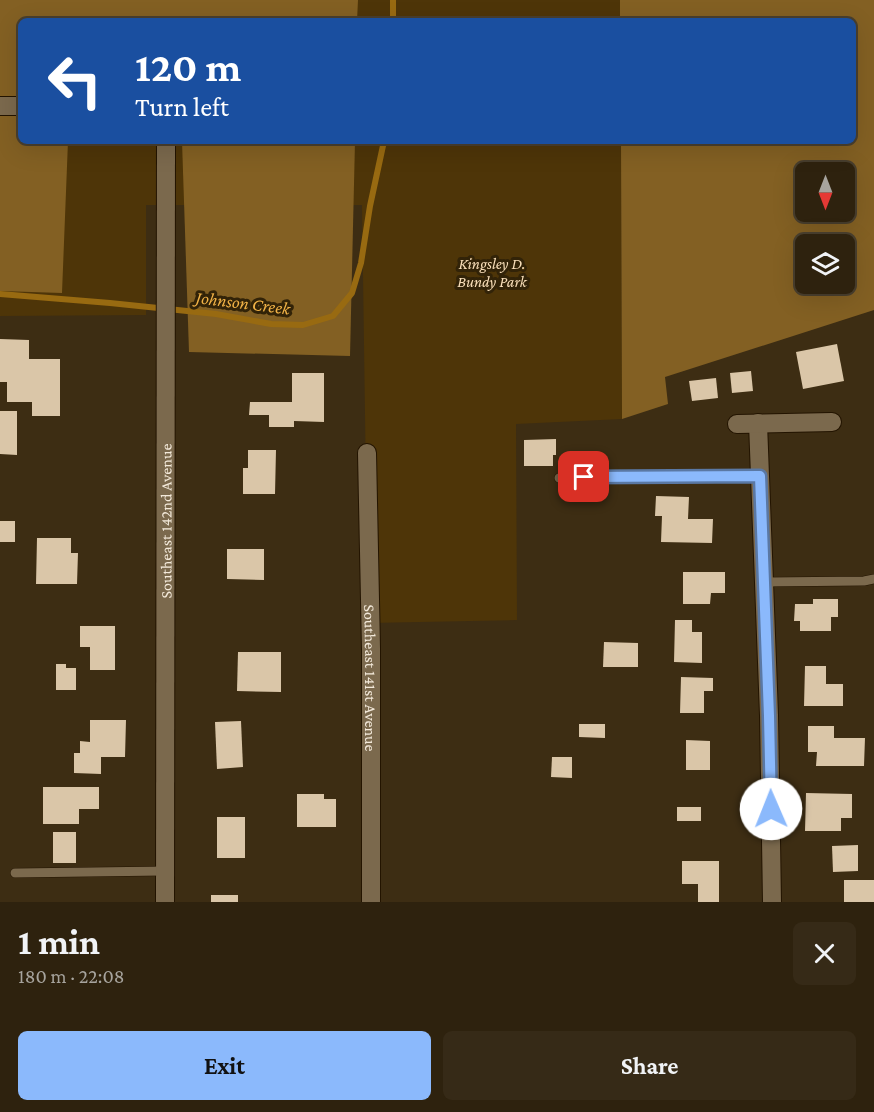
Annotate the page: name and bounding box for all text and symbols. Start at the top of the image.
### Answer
icon: left [36,42,114,120]
text: 120 m [135,43,241,90]
text: Turn left [135,92,229,122]
north arrow [795,162,855,222]
map controls [795,162,855,294]
button: layers [795,234,855,294]
park label: Kingsley D. Bundy Park [457,255,528,291]
water label: Johnson Creek [192,287,292,319]
street label: Southeast 142nd Avenue [157,444,174,598]
pin [558,451,609,502]
icon: arrive [567,460,600,493]
street label: Southeast 141st Avenue [362,604,380,752]
position arrow [739,777,803,841]
text: 1 min [18,922,100,962]
button: close [793,922,856,985]
text: 180 m · 22:08 [18,965,124,987]
button: Exit [18,1031,431,1100]
button: Share [443,1031,856,1100]

